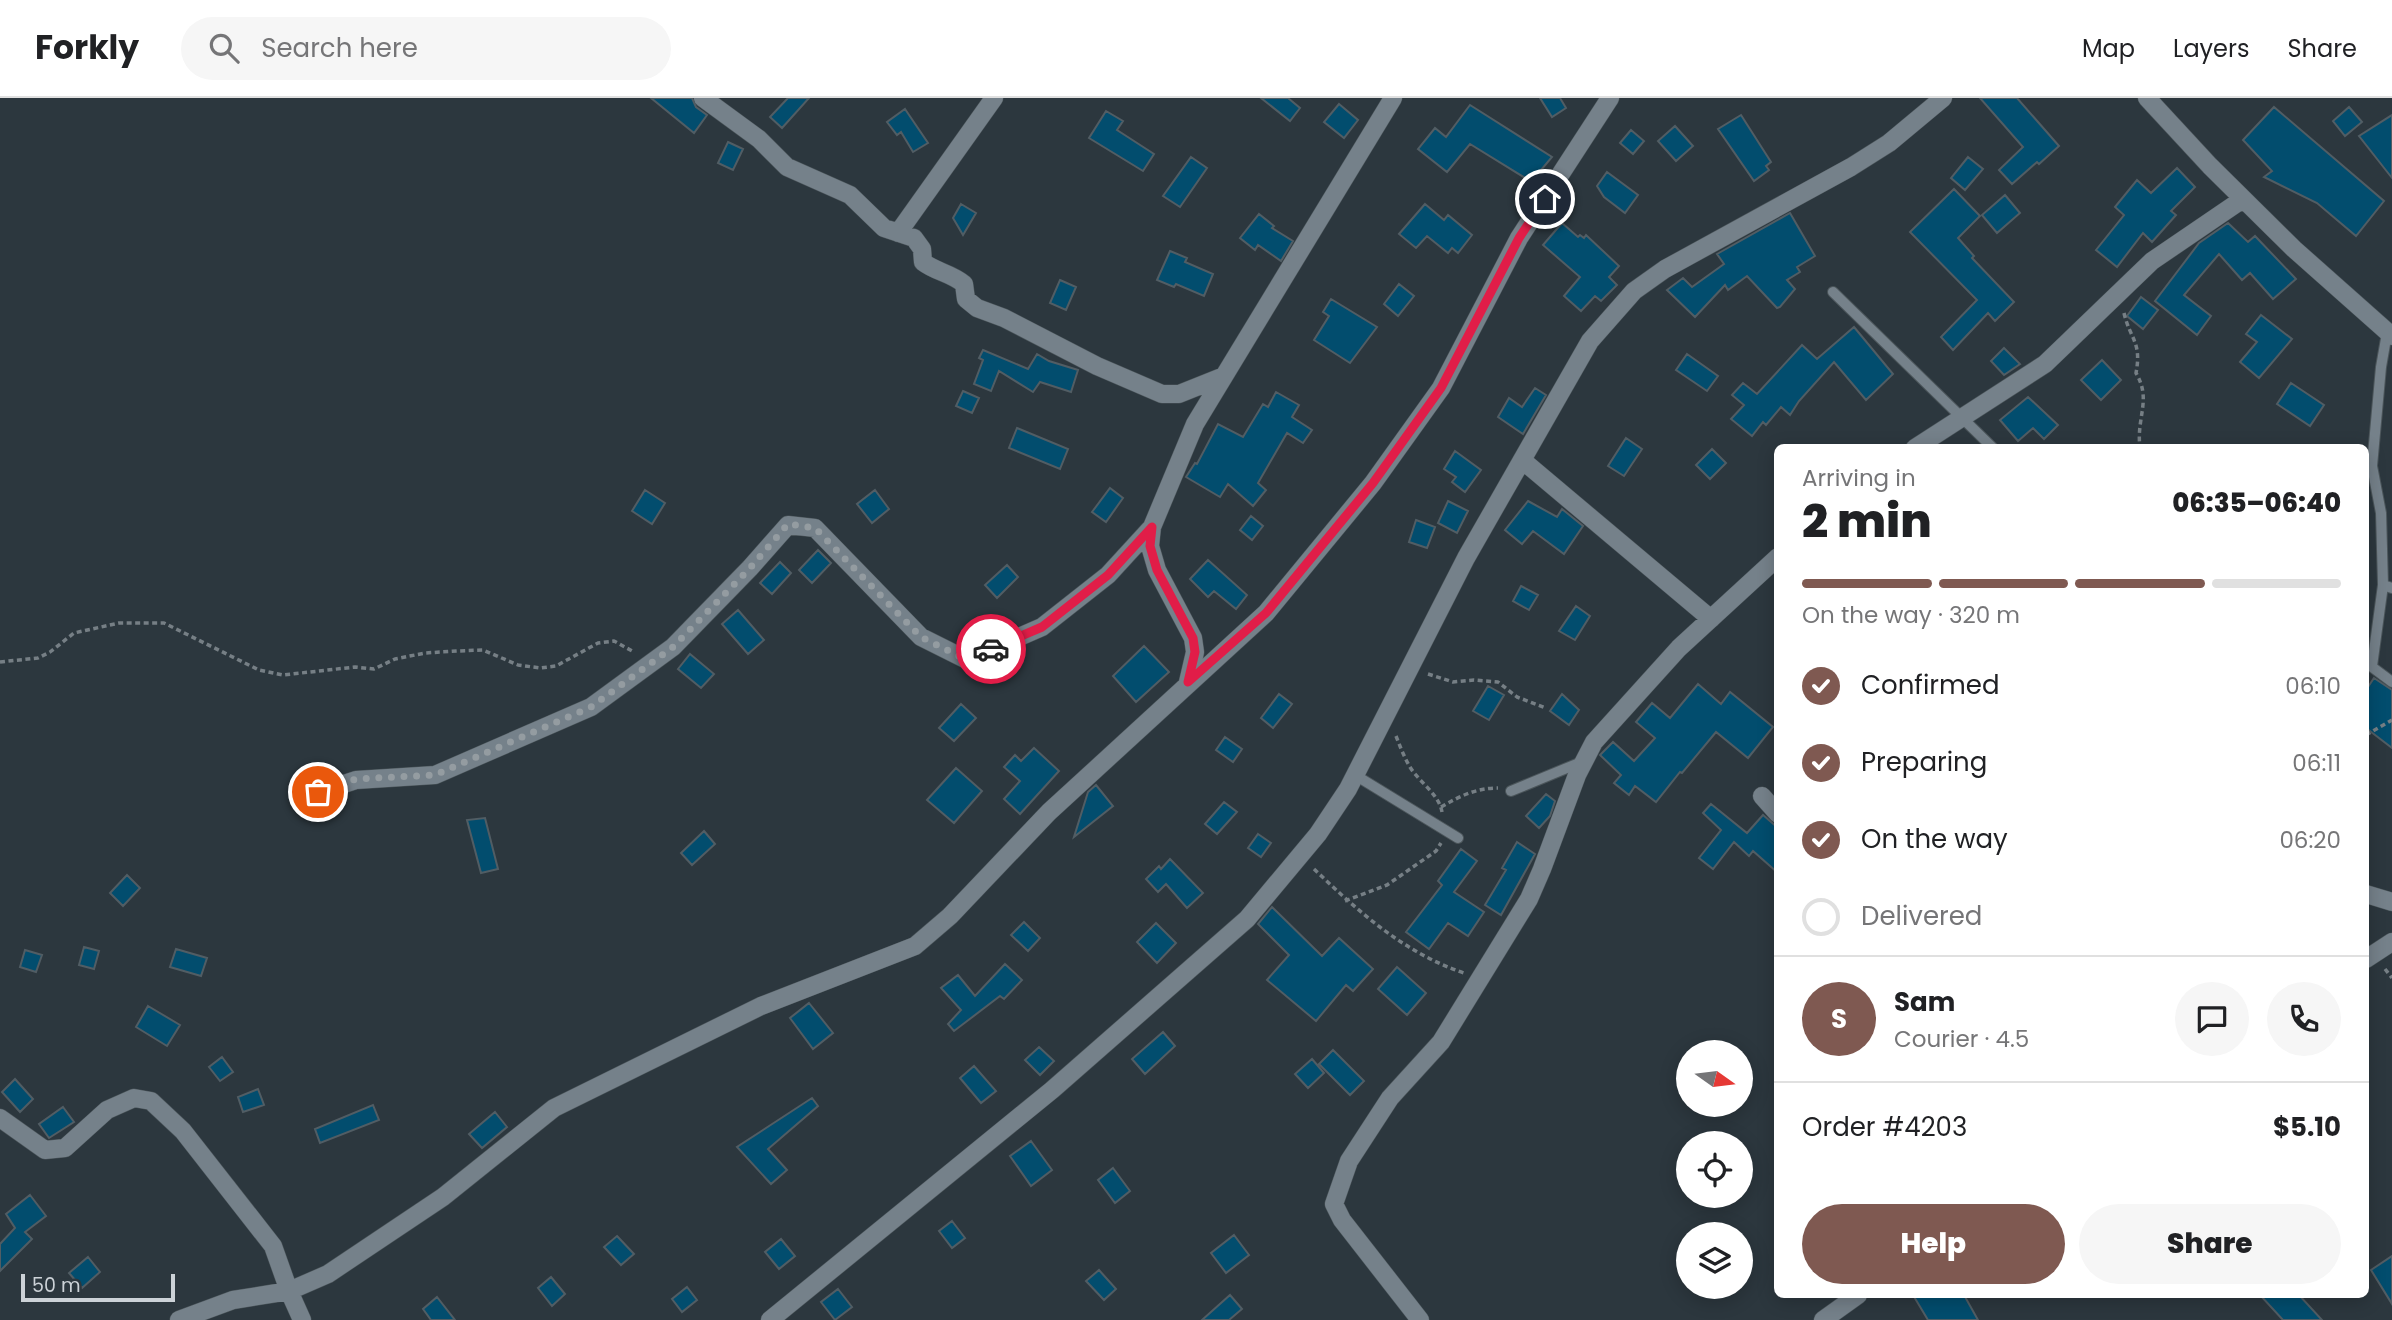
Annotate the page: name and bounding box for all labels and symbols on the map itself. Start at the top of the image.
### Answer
pin [1515,169,1575,229]
courier [956,614,1026,684]
pin [288,762,348,822]
north arrow [1676,1040,1754,1116]
scale bar [21,1271,175,1303]

